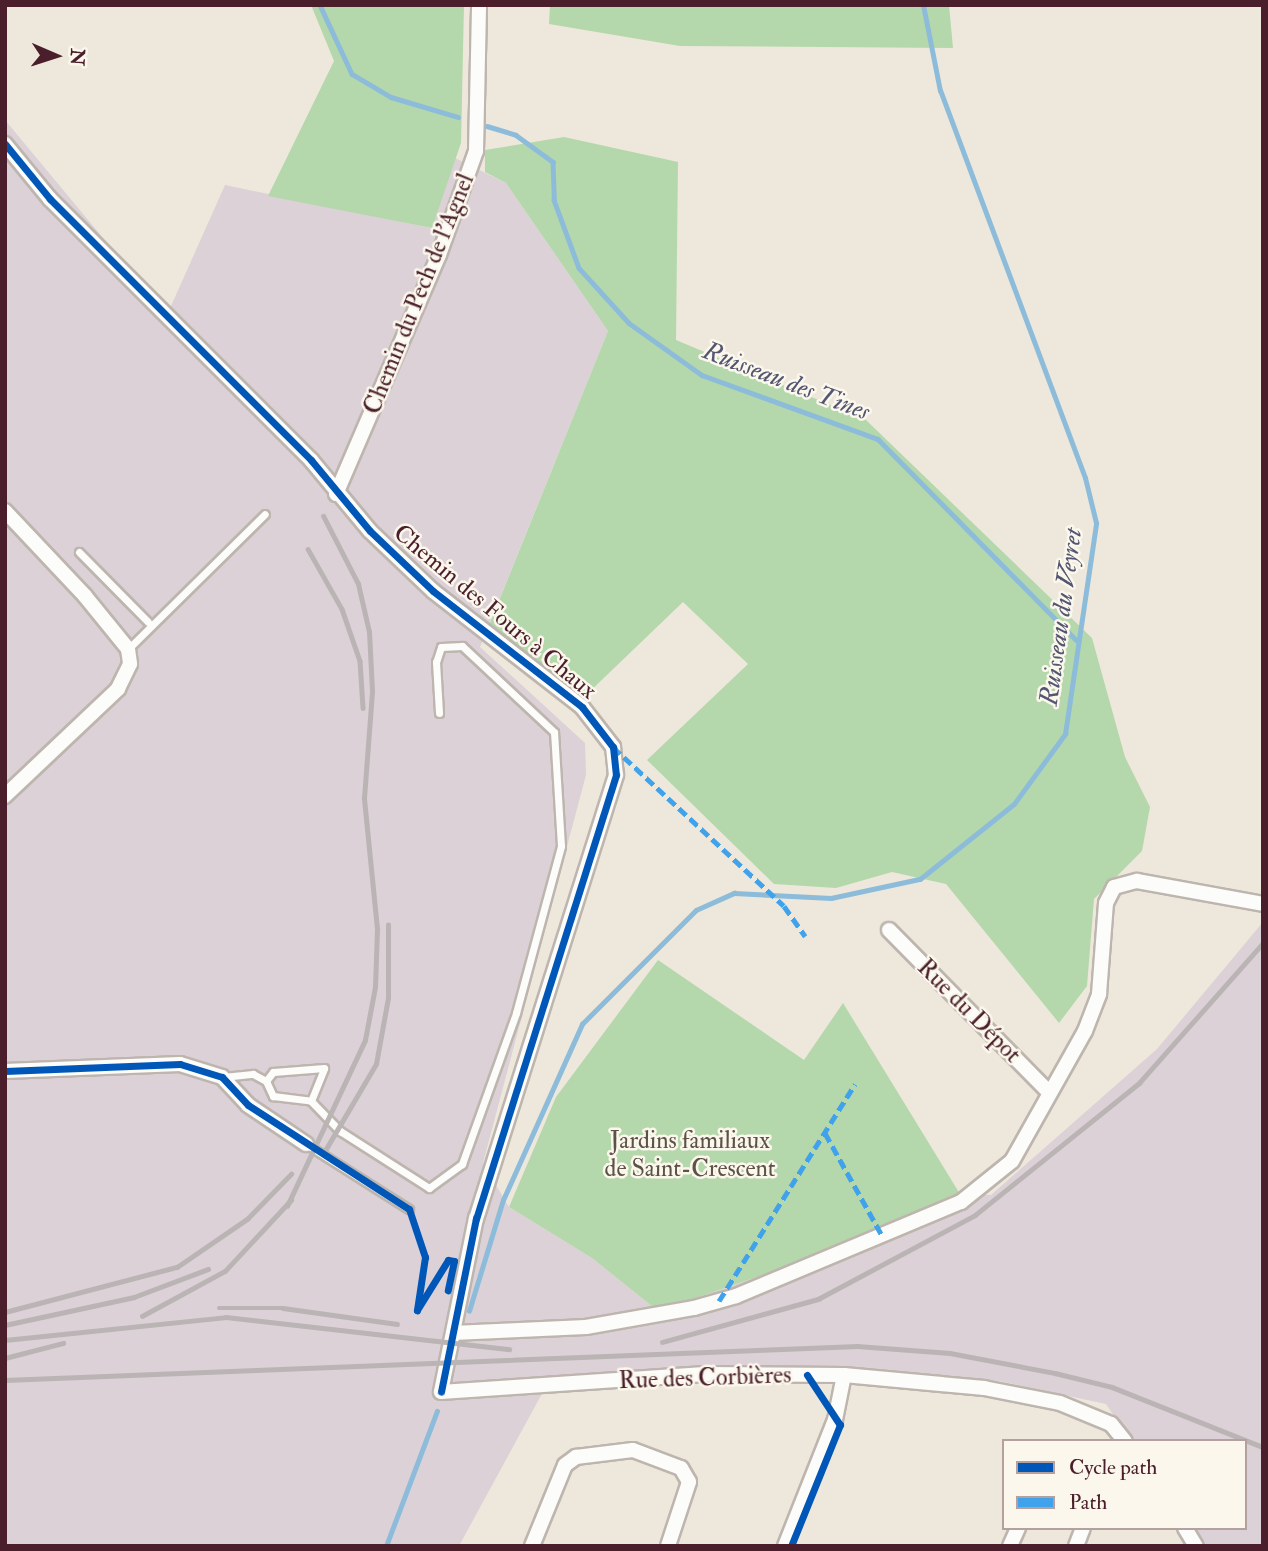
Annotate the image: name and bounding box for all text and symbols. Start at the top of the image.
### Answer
north arrow [21,21,91,91]
text: N [65,48,89,66]
street label: Chemin du Pech de l'Agnel [358,170,480,418]
water label: Ruisseau des Tines [698,336,874,428]
street label: Chemin des Fours à Chaux [388,519,602,705]
water label: Ruisseau du Veyret [1034,526,1090,708]
street label: Rue du Dépot [911,953,1027,1069]
park label: Jardins familiaux de Saint-Crescent [605,1127,775,1183]
street label: Rue des Corbières [618,1361,792,1395]
legend [1002,1439,1247,1530]
text: Cycle path [1069,1454,1157,1481]
text: Path [1069,1489,1107,1516]

